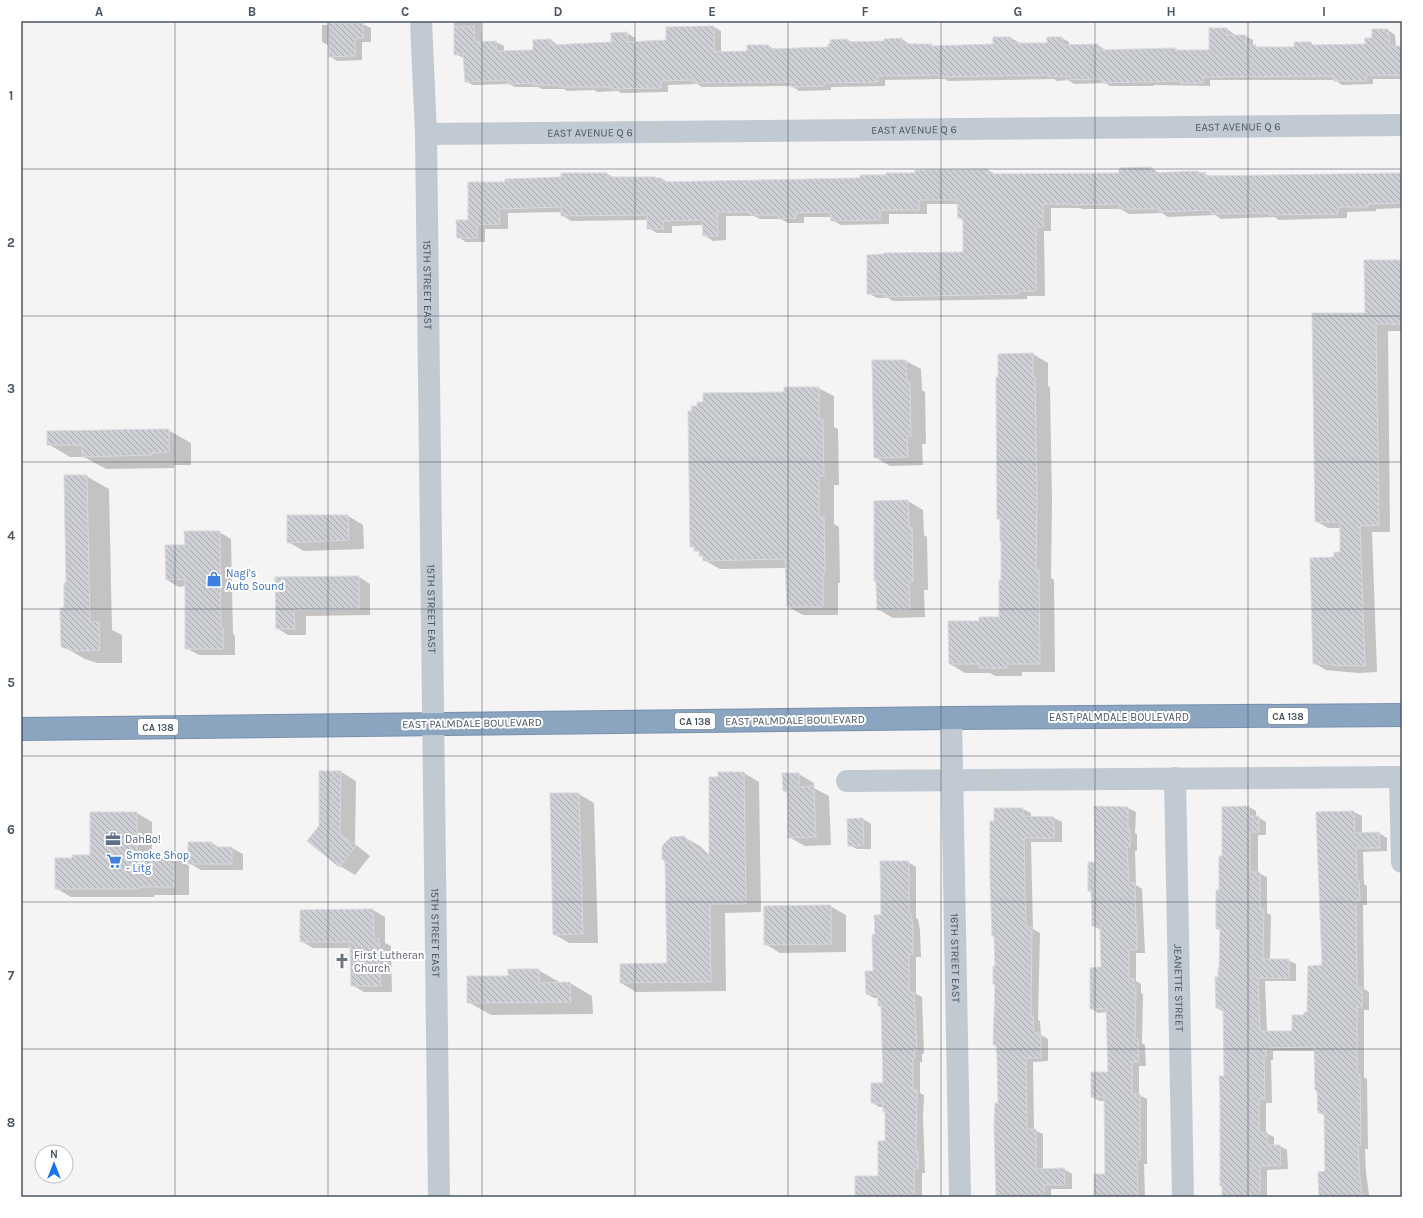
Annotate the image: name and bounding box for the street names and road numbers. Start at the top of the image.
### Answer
street label: EAST AVENUE Q 6 [1195,120,1281,134]
street label: EAST AVENUE Q 6 [871,123,957,137]
street label: EAST AVENUE Q 6 [547,126,633,140]
street label: 15TH STREET EAST [420,240,434,330]
street label: 15TH STREET EAST [424,564,438,654]
road number: CA 138 [1268,708,1308,724]
street label: EAST PALMDALE BOULEVARD [1049,711,1189,724]
road number: CA 138 [675,713,715,729]
street label: EAST PALMDALE BOULEVARD [725,713,865,728]
street label: EAST PALMDALE BOULEVARD [402,716,542,731]
road number: CA 138 [138,719,178,735]
street label: 15TH STREET EAST [428,888,442,978]
street label: 16TH STREET EAST [948,913,962,1003]
street label: JEANETTE STREET [1171,944,1186,1032]

